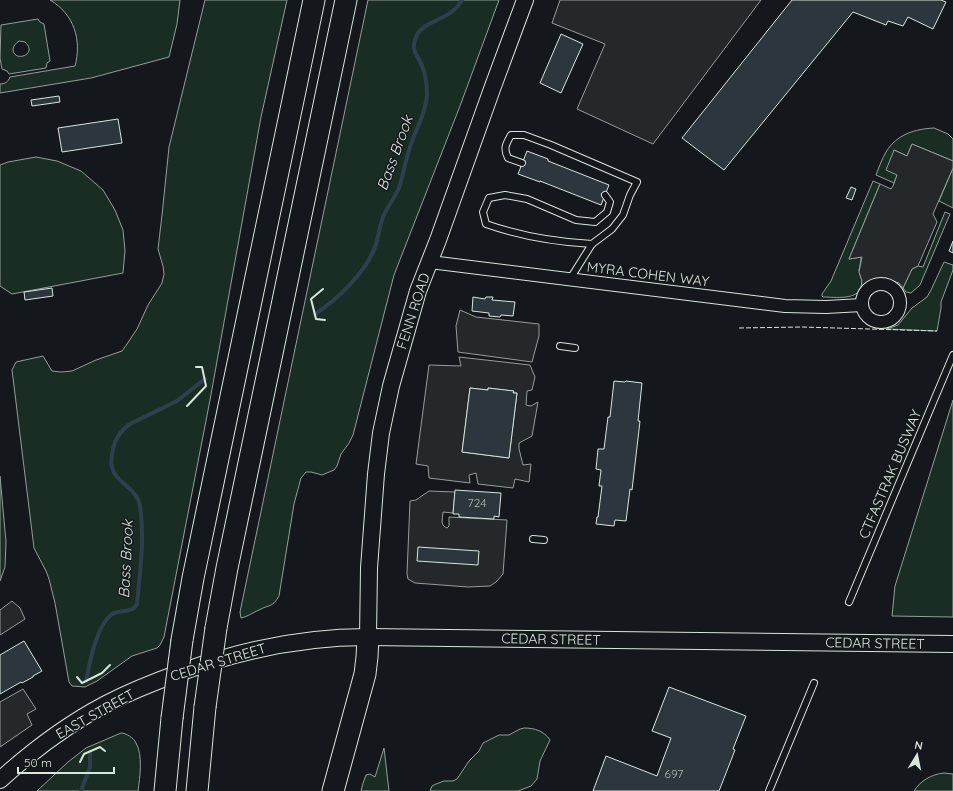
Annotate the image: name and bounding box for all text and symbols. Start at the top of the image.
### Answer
water label: Bass Brook [372,111,418,193]
street label: MYRA COHEN WAY [586,258,710,290]
street label: FENN ROAD [392,271,434,351]
street label: CTFASTRAK BUSWAY [855,407,925,541]
house number: 724 [468,495,486,510]
water label: Bass Brook [114,517,137,599]
street label: CEDAR STREET [501,629,601,649]
street label: CEDAR STREET [825,633,925,653]
street label: CEDAR STREET [168,639,268,685]
street label: EAST STREET [52,685,138,743]
north arrow [897,735,937,775]
text: N [914,738,924,753]
scale bar [18,749,114,775]
text: 50 m [24,755,52,770]
house number: 697 [665,766,683,781]

